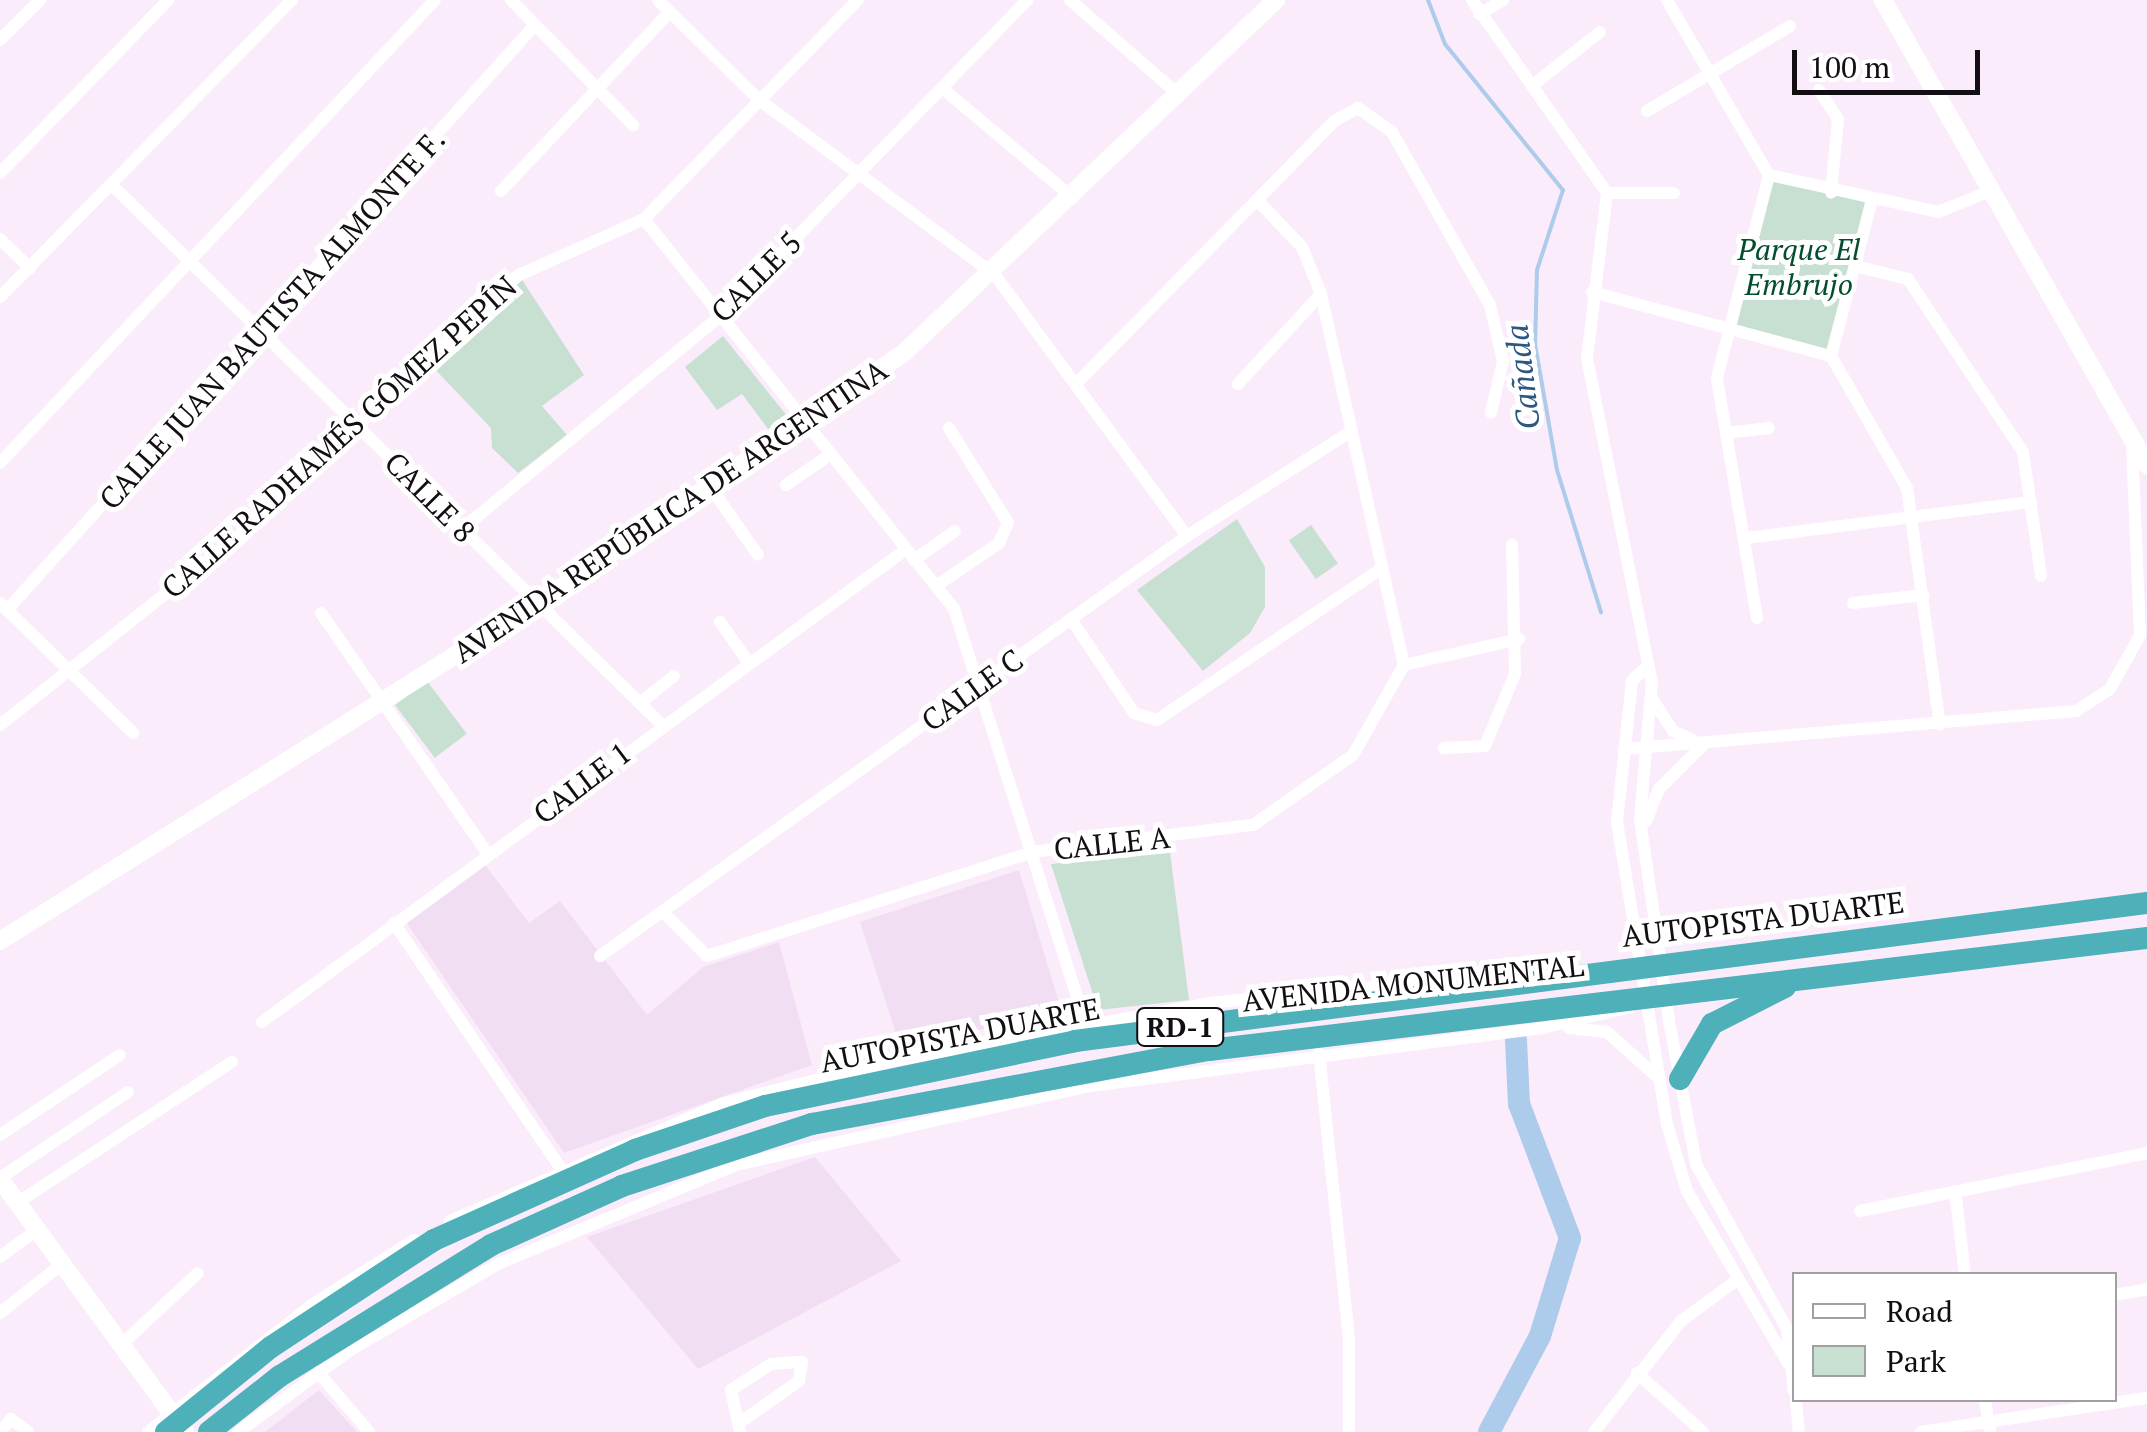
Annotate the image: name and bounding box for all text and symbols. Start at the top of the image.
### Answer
scale bar [1797,30,1984,92]
text: 100 m [1809,47,1890,87]
street label: CALLE JUAN BAUTISTA ALMONTE F. [91,121,453,517]
street label: CALLE 5 [703,224,809,330]
park label: Parque El Embrujo [1738,231,1860,302]
street label: CALLE RADHAMÉS GÓMEZ PEPÍN [154,268,524,606]
water label: Cañada [1496,322,1548,432]
street label: AVENIDA REPÚBLICA DE ARGENTINA [445,351,895,671]
street label: CALLE 8 [377,444,483,550]
street label: CALLE C [914,641,1030,739]
street label: CALLE 1 [526,735,638,831]
street label: CALLE A [1052,819,1172,867]
street label: AUTOPISTA DUARTE [1620,884,1906,954]
street label: AVENIDA MONUMENTAL [1240,947,1586,1019]
street label: AUTOPISTA DUARTE [817,990,1103,1080]
road number: RD-1 [1135,1004,1225,1050]
legend [1792,1272,2117,1402]
text: Road [1886,1291,1953,1331]
text: Park [1886,1341,1946,1381]

